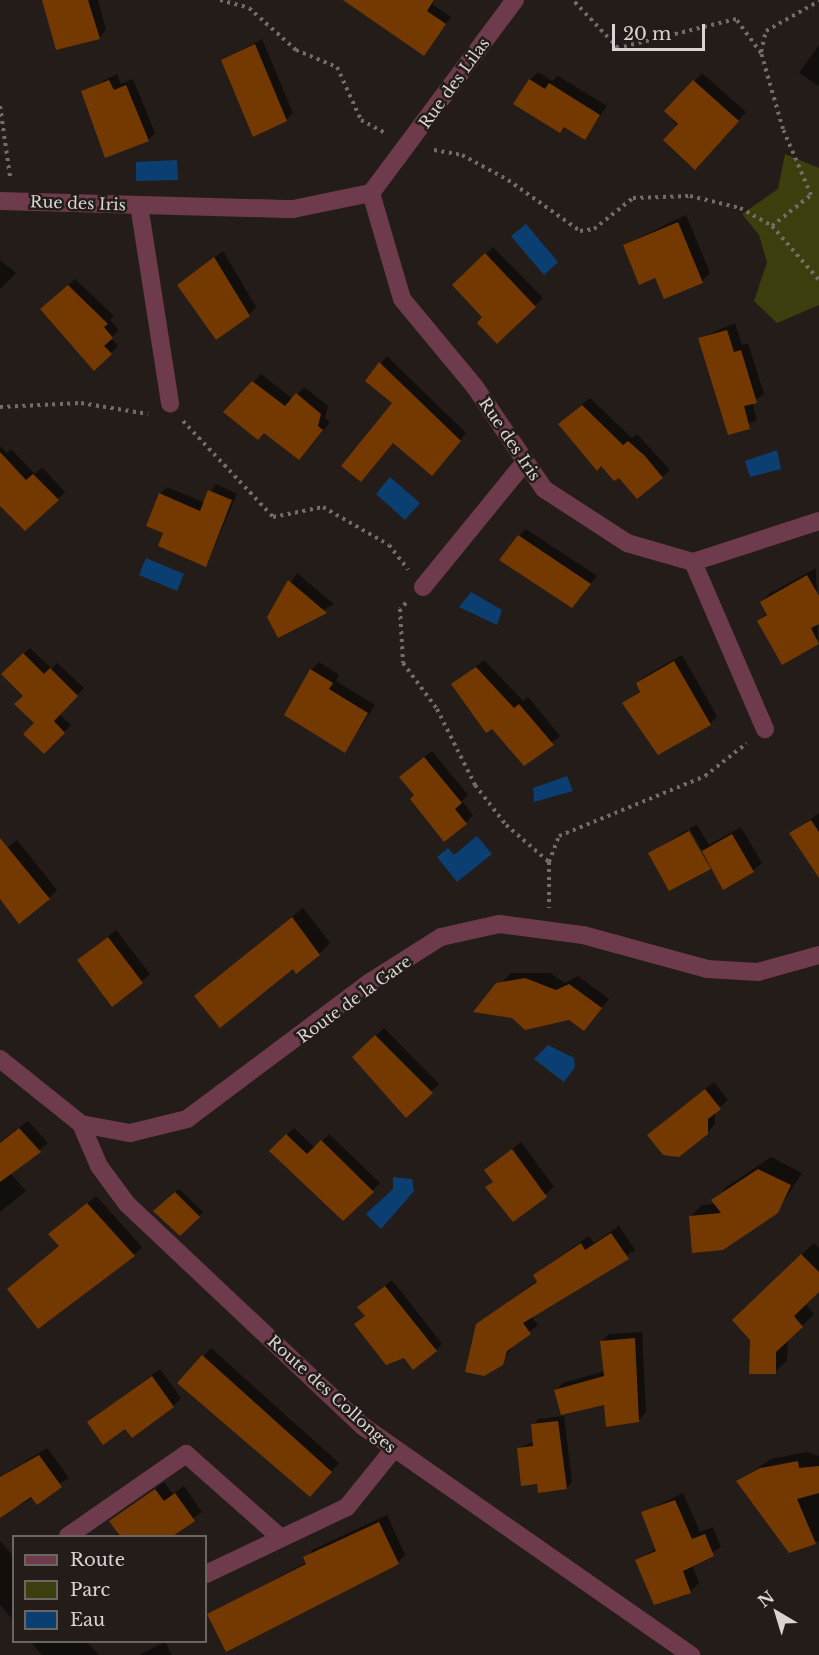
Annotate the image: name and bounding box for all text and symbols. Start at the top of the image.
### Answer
scale bar [615,12,708,50]
text: 20 m [623,23,671,45]
street label: Rue des Lilas [415,34,493,132]
street label: Rue des Iris [30,192,126,214]
street label: Rue des Iris [475,394,545,484]
street label: Route de la Gare [293,951,415,1047]
street label: Route des Collonges [264,1331,400,1457]
legend [12,1535,207,1643]
text: Route [70,1549,125,1571]
text: Parc [70,1579,110,1601]
north arrow [747,1583,807,1643]
text: N [754,1586,778,1611]
text: Eau [70,1609,105,1631]

